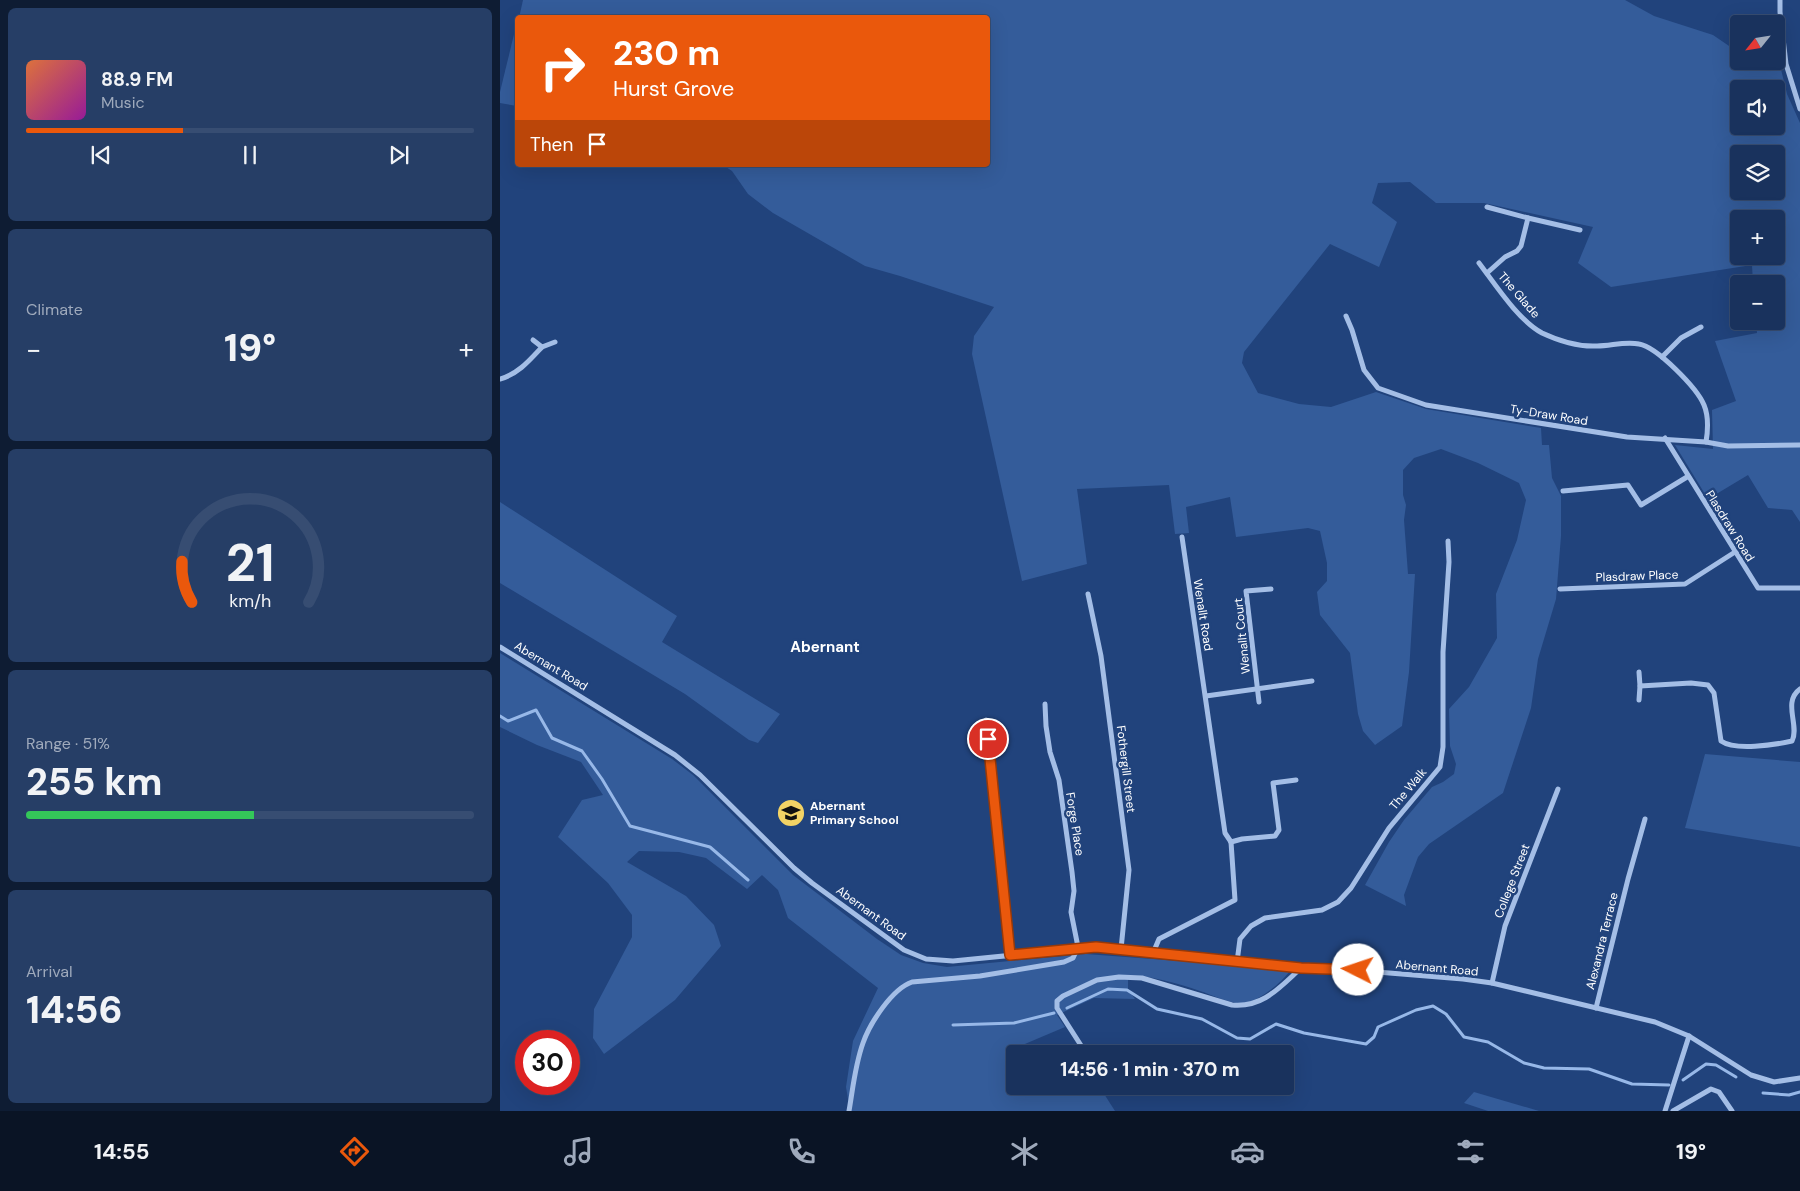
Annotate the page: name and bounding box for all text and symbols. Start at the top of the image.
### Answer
north arrow [1730,15,1785,70]
map controls [1730,15,1785,330]
text: 230 m [613,30,720,76]
icon: right [530,35,595,100]
text: 88.9 FM [101,67,173,92]
text: Hurst Grove [613,74,734,103]
button: sound [1730,80,1785,135]
text: Music [101,92,145,113]
icon: arrive [583,130,611,158]
text: Then [530,132,573,157]
icon: previous [87,141,115,169]
icon: pause [236,141,264,169]
icon: next [385,141,413,169]
button: layers [1730,145,1785,200]
button: + [1730,210,1785,265]
street label: The Glade [1495,269,1544,322]
button: − [1730,275,1785,330]
text: Climate [26,299,83,320]
text: 19° [224,323,276,373]
text: − [26,331,41,368]
text: + [459,331,474,368]
street label: Ty-Draw Road [1509,401,1589,429]
street label: Plasdraw Road [1702,487,1758,565]
text: 21 [226,529,274,597]
street label: Plasdraw Place [1595,567,1679,585]
street label: Wenallt Road [1189,578,1217,652]
text: km/h [229,589,271,613]
street label: Wenallt Court [1230,597,1254,675]
district label: Abernant [790,637,860,657]
street label: Abernant Road [511,638,591,694]
pin [967,718,1009,760]
street label: Fothergill Street [1113,724,1139,814]
icon: arrive [974,725,1002,753]
text: Range · 51% [26,733,110,754]
text: 255 km [26,757,162,807]
street label: The Walk [1386,765,1430,813]
street label: Forge Place [1062,791,1088,857]
school or university icon: Abernant Primary School [776,798,806,828]
place label: Abernant Primary School [810,798,899,828]
street label: College Street [1490,841,1534,920]
street label: Abernant Road [833,882,909,944]
street label: Alexandra Terrace [1582,890,1622,991]
position arrow [1331,943,1383,995]
street label: Abernant Road [1395,956,1479,980]
text: Arrival [26,961,73,982]
text: 14:56 [26,985,123,1035]
speed limit sign: 30 [515,1030,580,1095]
text: 14:56 · 1 min · 370 m [1060,1057,1240,1082]
icon: directions [337,1134,372,1169]
icon: music [561,1134,596,1169]
icon: phone [784,1134,819,1169]
icon: climate [1007,1134,1042,1169]
icon: car [1230,1134,1265,1169]
icon: filters [1453,1134,1488,1169]
text: 14:55 [94,1137,149,1166]
text: 19° [1676,1137,1706,1166]

